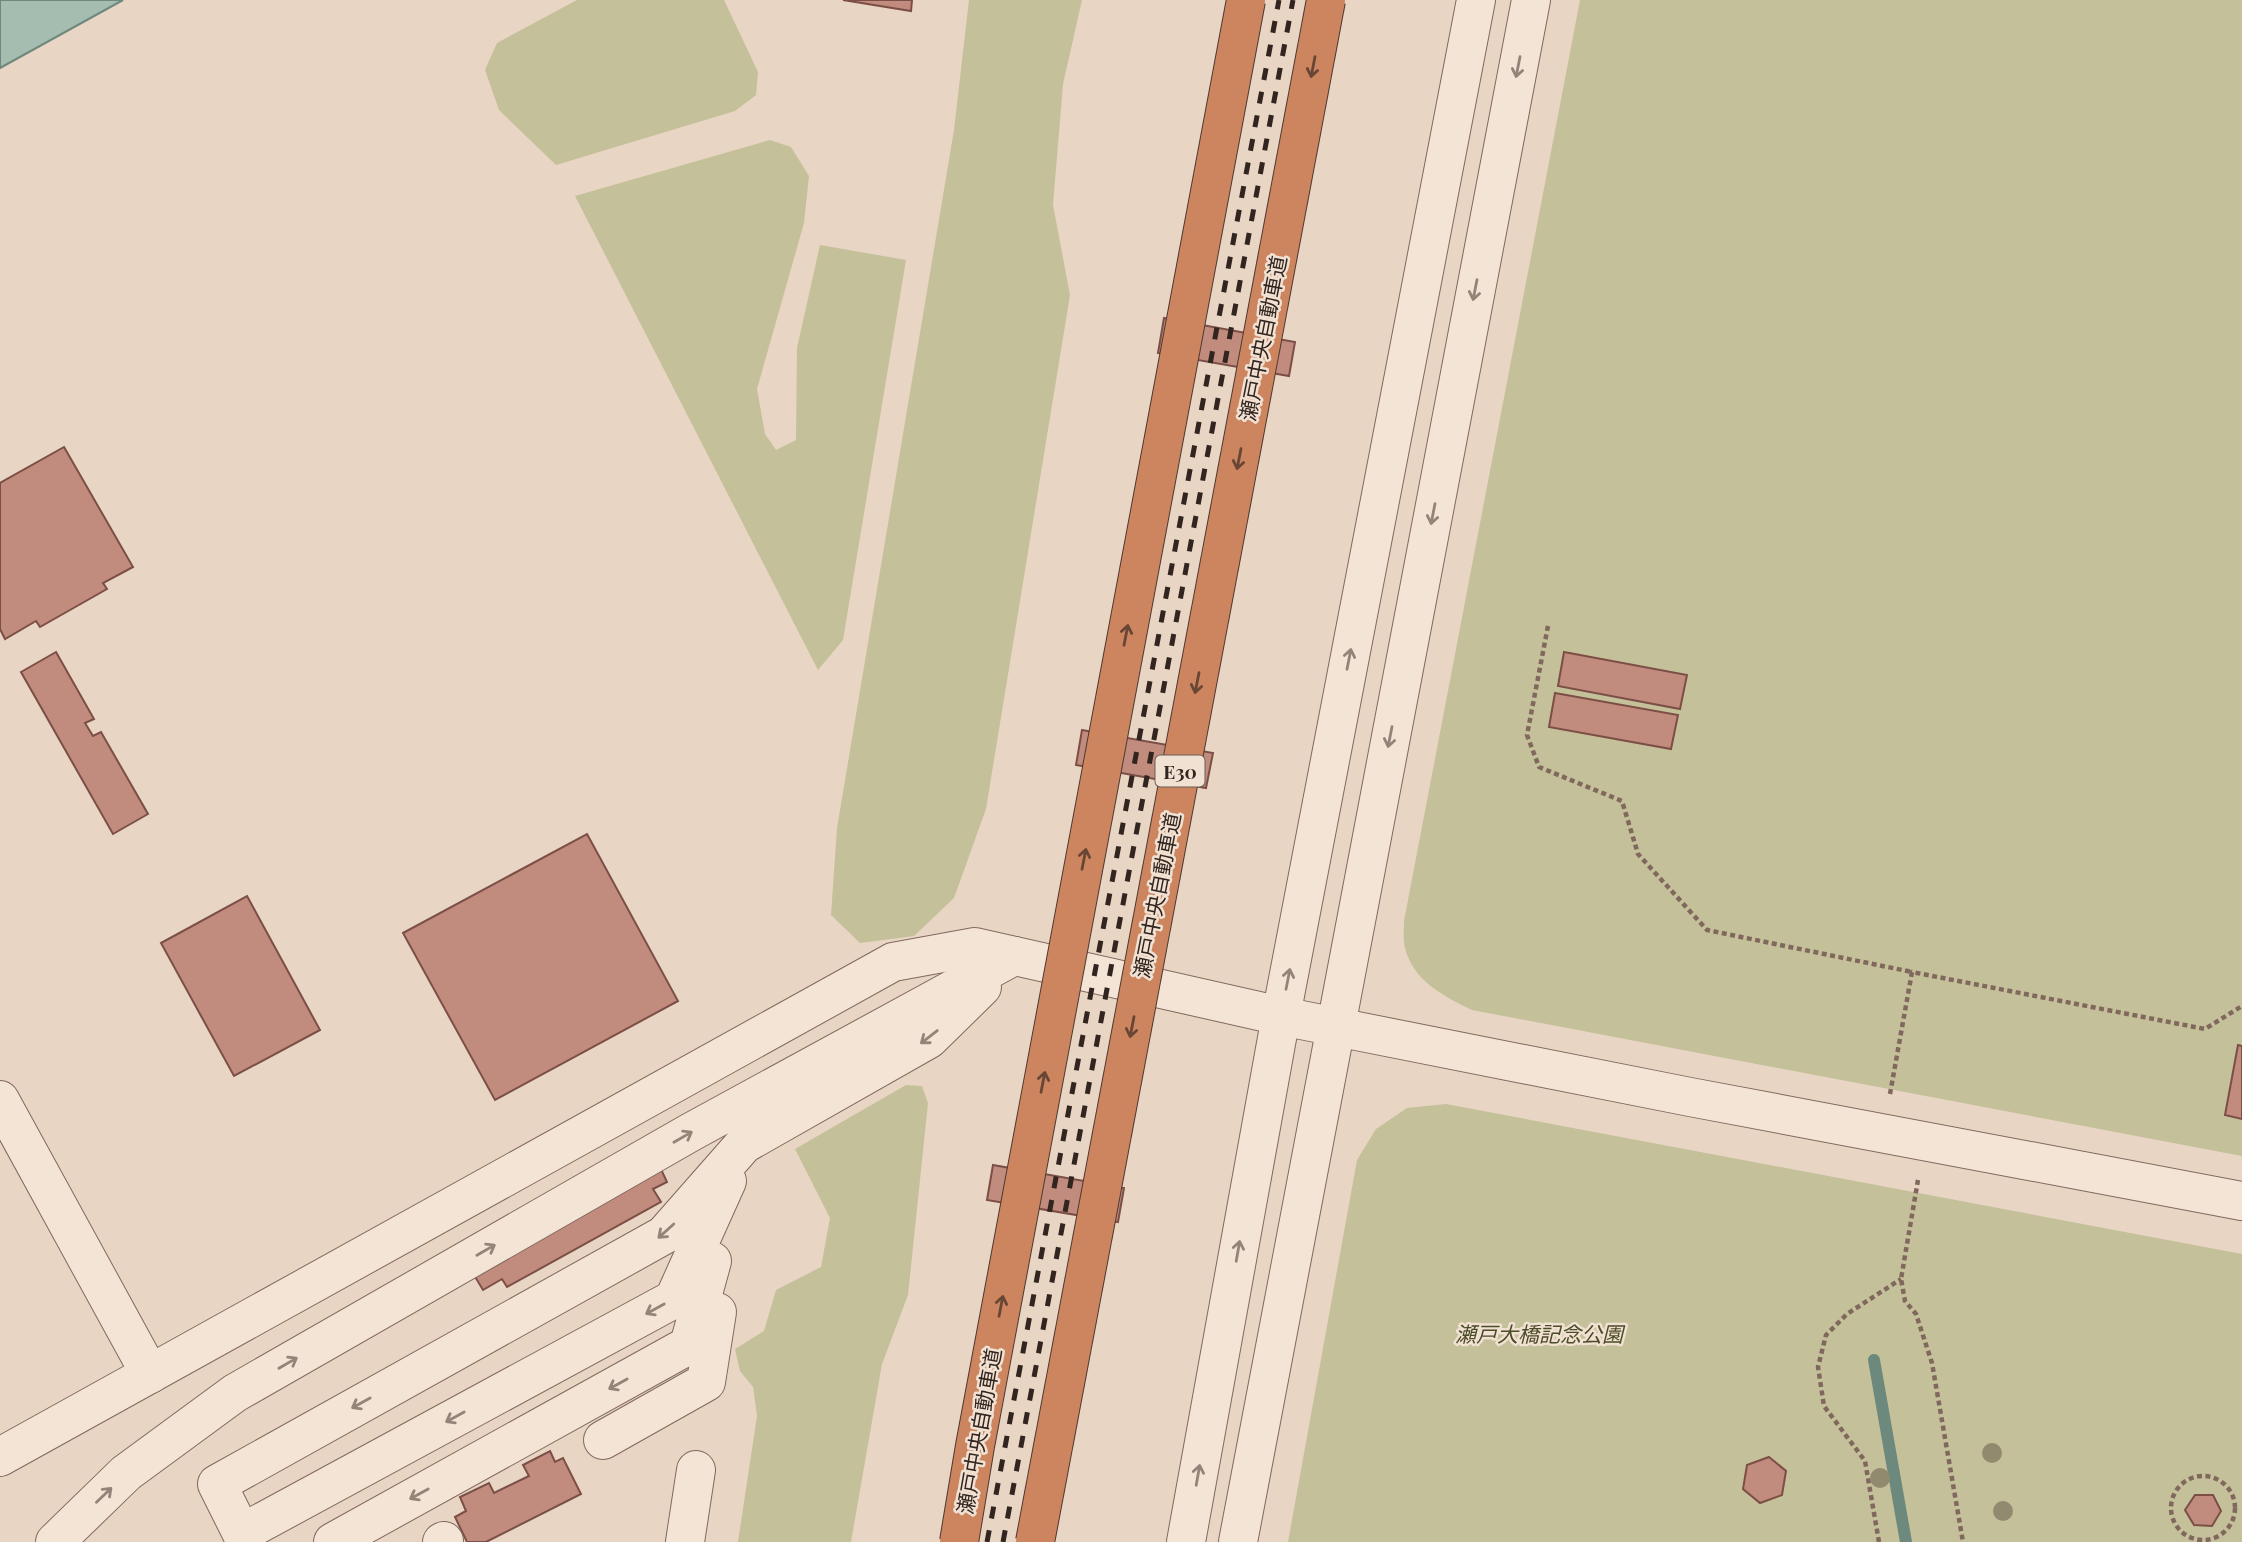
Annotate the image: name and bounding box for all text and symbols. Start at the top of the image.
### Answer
one-way arrow [1306,55,1319,78]
one-way arrow [1511,55,1524,78]
street label: 瀬戸中央自動車道 [1232,253,1292,423]
one-way arrow [1468,279,1482,301]
one-way arrow [1232,447,1245,470]
one-way arrow [1425,502,1439,525]
one-way arrow [1120,624,1133,647]
one-way arrow [1343,648,1357,671]
one-way arrow [1189,671,1203,694]
one-way arrow [1383,725,1396,748]
road number: E30 [1156,756,1204,786]
street label: 瀬戸中央自動車道 [1126,810,1186,980]
one-way arrow [1078,848,1092,871]
one-way arrow [1281,968,1295,991]
one-way arrow [1124,1015,1138,1037]
one-way arrow [921,1029,939,1044]
one-way arrow [1036,1071,1050,1094]
one-way arrow [673,1130,693,1144]
one-way arrow [657,1223,675,1239]
one-way arrow [1232,1240,1246,1263]
one-way arrow [475,1243,496,1256]
one-way arrow [995,1295,1008,1318]
one-way arrow [645,1302,666,1316]
park label: 瀬戸大橋記念公園 [1455,1319,1626,1347]
street label: 瀬戸中央自動車道 [950,1346,1006,1516]
one-way arrow [278,1356,298,1370]
one-way arrow [608,1378,629,1391]
one-way arrow [352,1396,372,1410]
one-way arrow [446,1410,466,1424]
one-way arrow [1192,1464,1205,1487]
one-way arrow [95,1486,112,1503]
one-way arrow [409,1488,430,1501]

